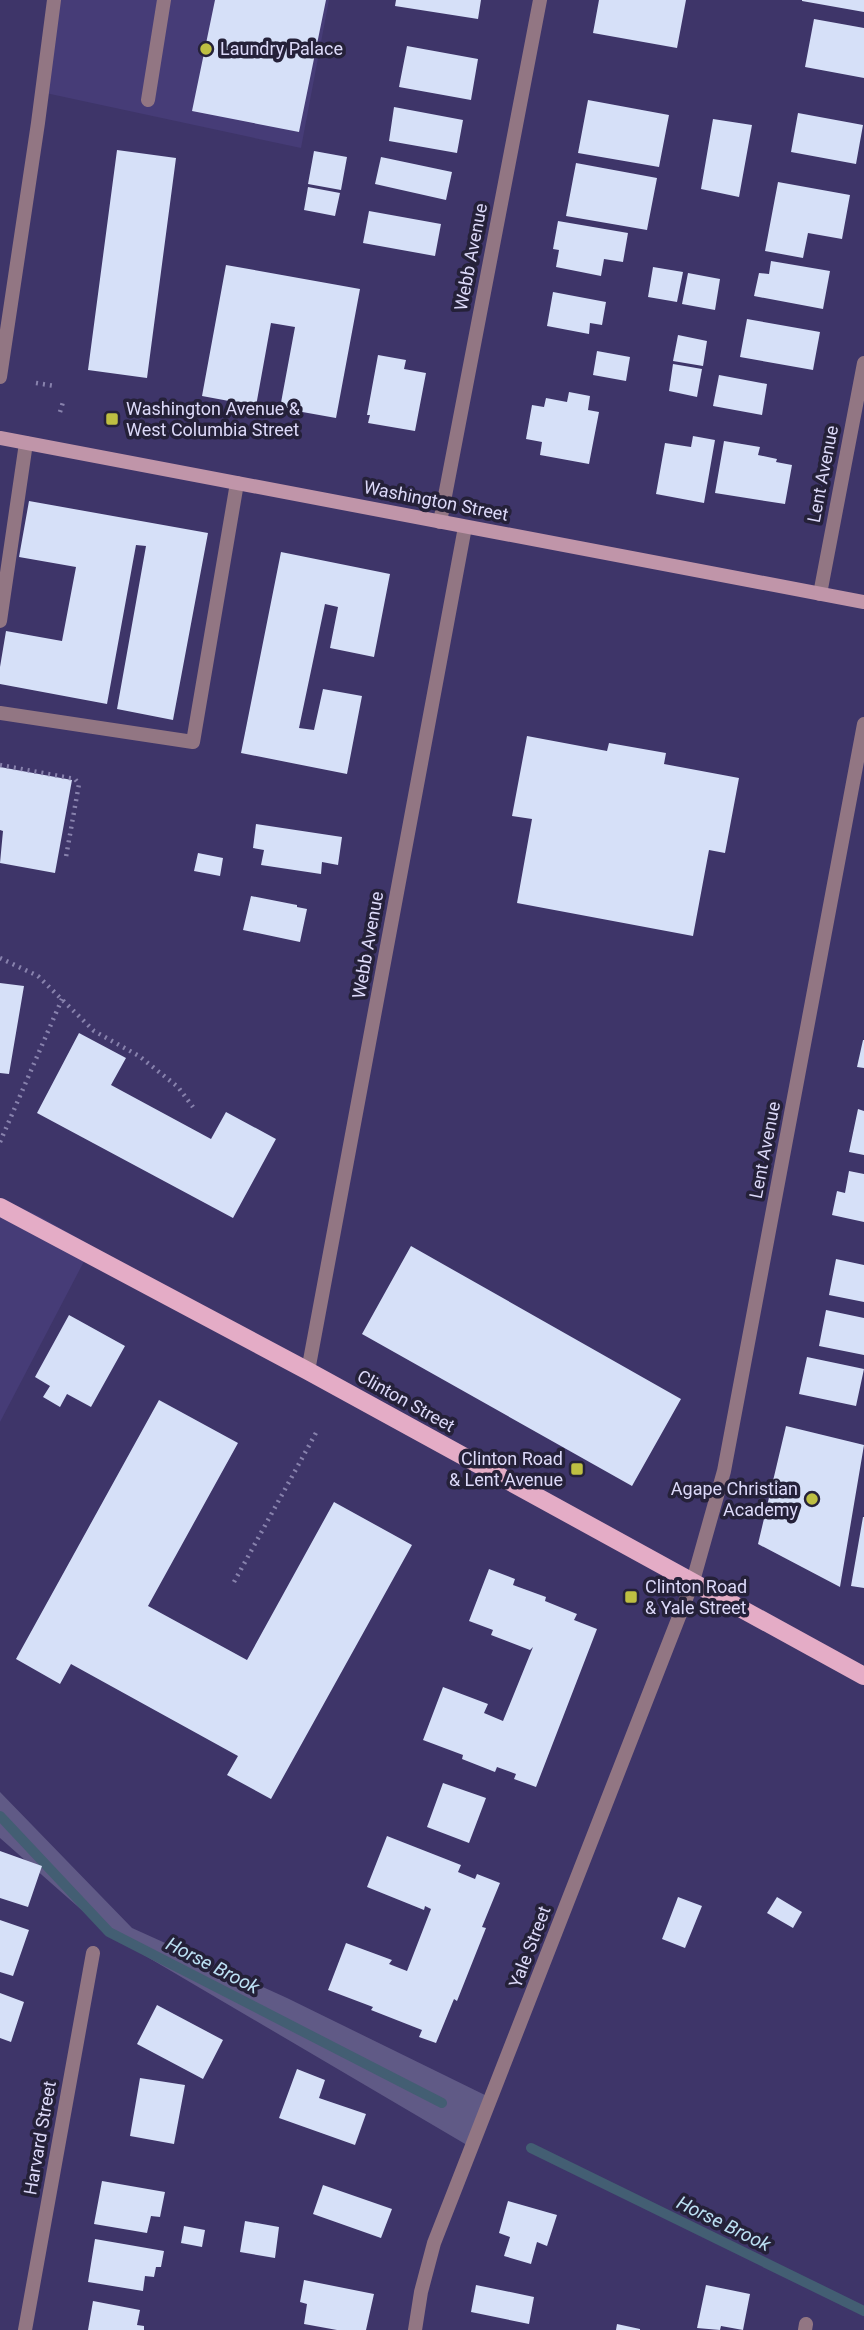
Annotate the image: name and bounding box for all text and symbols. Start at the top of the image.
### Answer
place label: Laundry Palace [220,38,343,59]
marker: Laundry Palace [198,41,214,57]
street label: Webb Avenue [450,202,491,312]
place label: Washington Avenue & West Columbia Street [126,398,301,440]
marker: Washington Avenue & West Columbia Street [104,411,120,427]
street label: Lent Avenue [803,424,842,524]
street label: Washington Street [362,476,510,525]
street label: Webb Avenue [348,890,387,1000]
street label: Lent Avenue [745,1100,784,1200]
street label: Clinton Street [354,1365,459,1436]
place label: Clinton Road & Lent Avenue [449,1448,563,1490]
marker: Clinton Road & Lent Avenue [569,1461,585,1477]
place label: Agape Christian Academy [671,1478,798,1520]
marker: Agape Christian Academy [804,1491,820,1507]
place label: Clinton Road & Yale Street [645,1576,747,1618]
marker: Clinton Road & Yale Street [623,1589,639,1605]
street label: Yale Street [504,1903,555,1991]
water label: Horse Brook [162,1932,264,1999]
street label: Harvard Street [19,2079,60,2197]
water label: Horse Brook [673,2191,775,2256]

